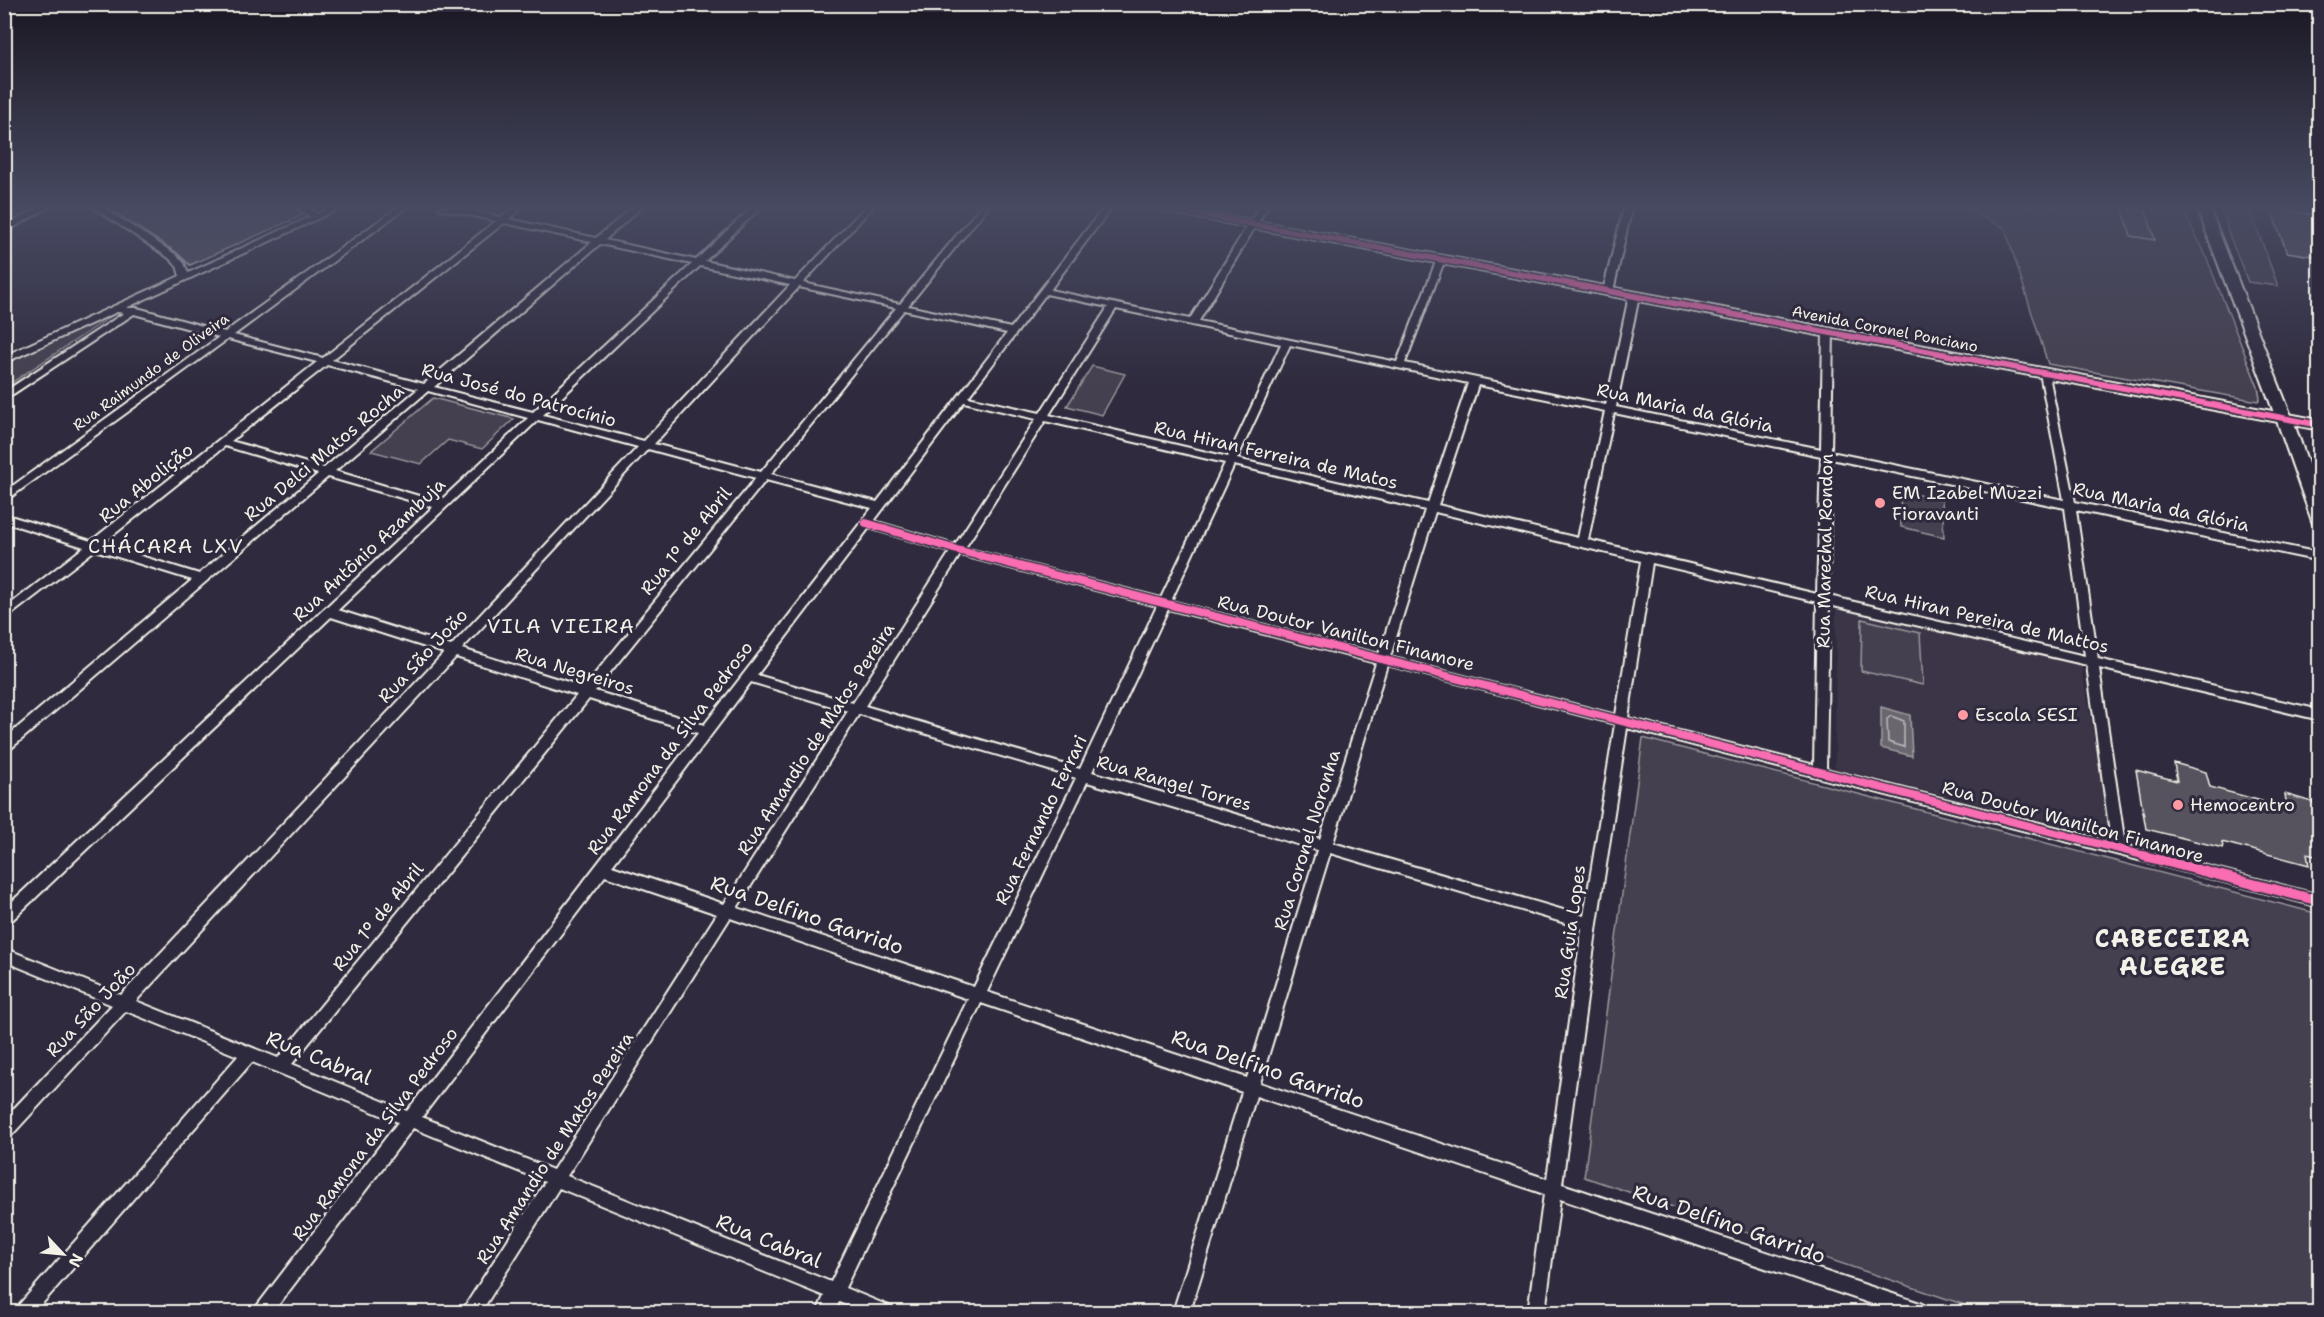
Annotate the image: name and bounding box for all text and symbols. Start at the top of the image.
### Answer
street label: Avenida Coronel Ponciano [1790,301,1980,357]
street label: Rua Raimundo de Oliveira [69,308,234,435]
street label: Rua José do Patrocínio [419,357,619,433]
street label: Rua Maria da Glória [1595,378,1775,438]
street label: Rua Delci Matos Rocha [239,379,409,527]
street label: Rua Hiran Ferreira de Matos [1152,415,1400,495]
street label: Rua Abolição [94,438,198,528]
street label: Rua Marechal Rondon [1811,453,1839,649]
street label: Rua Antônio Azambuja [287,473,451,627]
street label: Rua Maria da Glória [2071,477,2251,537]
place label: EM Izabel Muzzi Fioravanti [1892,481,2042,526]
street label: Rua 1º de Abril [635,482,737,600]
marker: EM Izabel Muzzi Fioravanti [1873,496,1887,510]
district label: CHÁCARA LXV [88,533,244,559]
street label: Rua Hiran Pereira de Mattos [1863,579,2111,659]
street label: Rua Doutor Vanilton Finamore [1215,589,1477,677]
street label: Rua São João [373,604,473,708]
district label: VILA VIEIRA [487,613,635,639]
street label: Rua Amandio de Matos Pereira [732,618,900,860]
street label: Rua Ramona da Silva Pedroso [582,636,758,860]
street label: Rua Negreiros [513,642,637,700]
place label: Escola SESI [1975,703,2078,727]
marker: Escola SESI [1956,708,1970,722]
street label: Rua Fernando Ferrari [989,731,1093,909]
street label: Rua Coronel Noronha [1268,747,1346,933]
street label: Rua Rangel Torres [1094,749,1254,817]
street label: Rua Doutor Wanilton Finamore [1940,775,2206,869]
place label: Hemocentro [2190,793,2295,817]
marker: Hemocentro [2171,798,2185,812]
street label: Rua 1º de Abril [327,858,429,976]
street label: Rua Guia Lopes [1549,864,1591,1000]
street label: Rua Delfino Garrido [707,869,907,961]
district label: CABECEIRA ALEGRE [2095,923,2251,983]
street label: Rua São João [41,958,141,1062]
street label: Rua Ramona da Silva Pedroso [287,1022,463,1246]
street label: Rua Delfino Garrido [1168,1023,1368,1115]
street label: Rua Cabral [262,1024,377,1092]
street label: Rua Amandio de Matos Pereira [471,1027,639,1269]
street label: Rua Delfino Garrido [1629,1178,1829,1270]
street label: Rua Cabral [712,1207,827,1275]
north arrow [33,1224,93,1284]
text: N [64,1250,88,1271]

